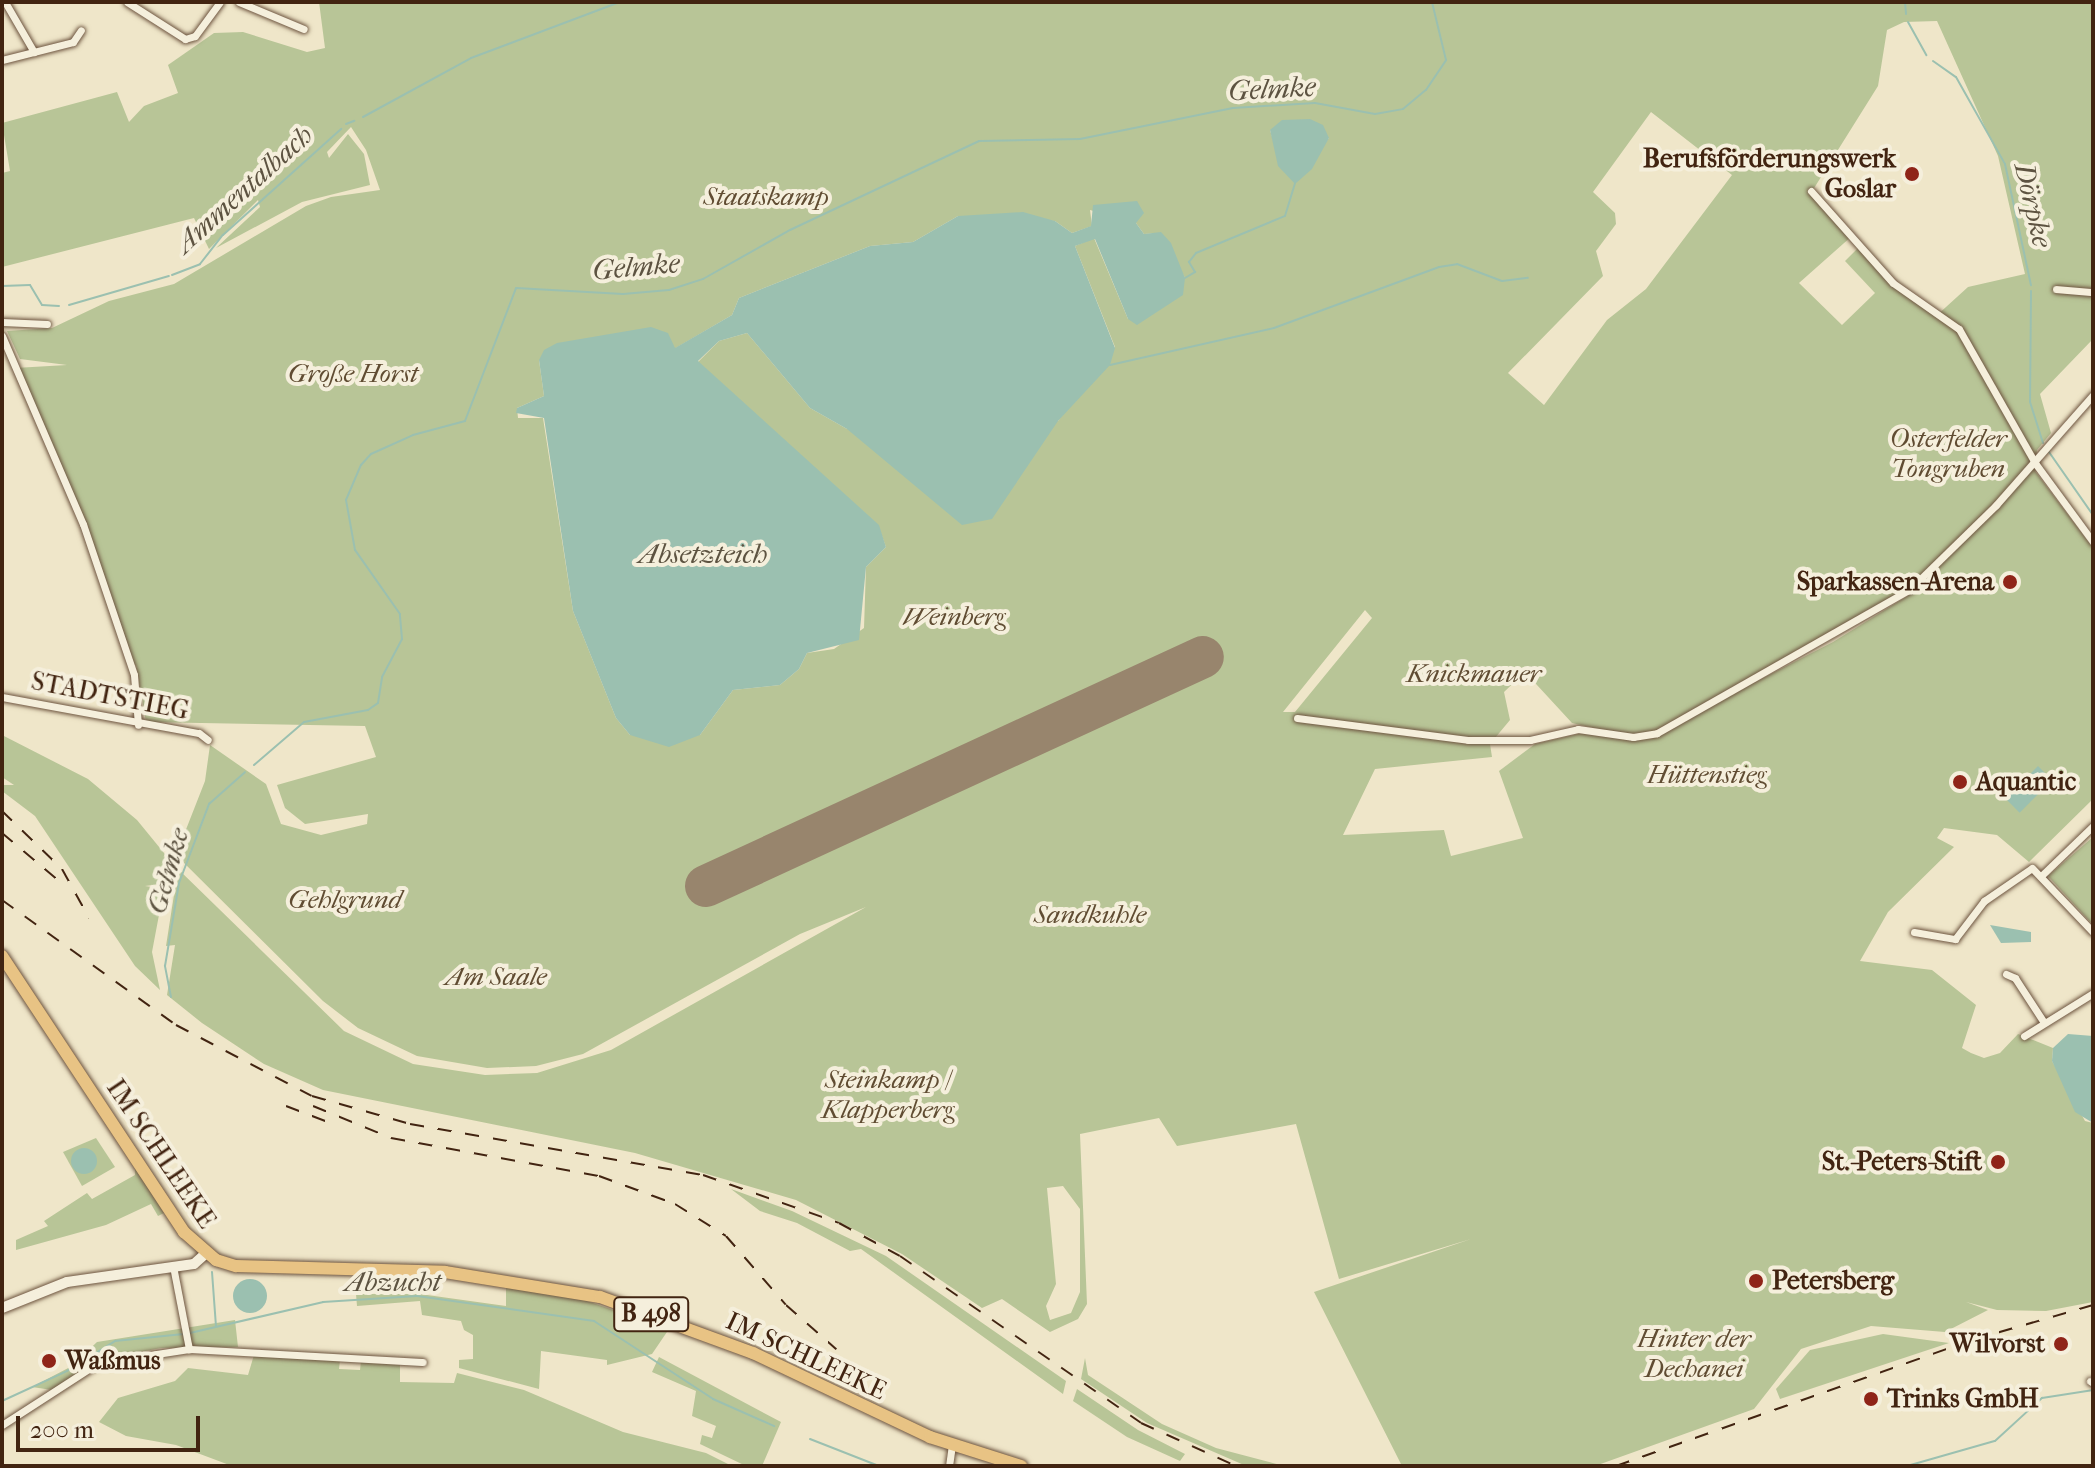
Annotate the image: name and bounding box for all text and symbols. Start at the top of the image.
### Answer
water label: Gelmke [1227,70,1317,108]
water label: Ammentalbach [168,119,320,259]
place label: Berufsförderungswerk Goslar [1643,143,1896,204]
water label: Dörpke [2007,160,2059,250]
marker: Berufsförderungswerk Goslar [1903,165,1921,183]
park label: Staatskamp [703,181,829,213]
water label: Gelmke [591,246,681,288]
park label: Große Horst [288,358,418,390]
park label: Osterfelder Tongruben [1889,423,2007,484]
water label: Absetzteich [639,537,767,571]
place label: Sparkassen-Arena [1797,566,1994,598]
marker: Sparkassen-Arena [2001,573,2019,591]
park label: Weinberg [902,601,1006,633]
park label: Knickmauer [1407,658,1541,690]
street label: STADTSTIEG [29,665,191,727]
park label: Hüttenstieg [1647,759,1767,791]
place label: Aquantic [1976,766,2076,798]
marker: Aquantic [1951,773,1969,791]
water label: Gelmke [140,824,196,918]
park label: Gehlgrund [288,884,402,916]
park label: Sandkuhle [1034,899,1146,931]
park label: Am Saale [445,961,547,993]
park label: Steinkamp / Klapperberg [822,1064,954,1126]
street label: IM SCHLEEKE [100,1073,222,1235]
place label: St.-Peters-Stift [1822,1146,1982,1178]
marker: St.-Peters-Stift [1989,1153,2007,1171]
water label: Abzucht [345,1265,441,1299]
place label: Petersberg [1772,1265,1894,1297]
marker: Petersberg [1747,1272,1765,1290]
road number: B 498 [613,1294,689,1334]
street label: IM SCHLEEKE [721,1305,891,1407]
park label: Hinter der Dechanei [1637,1323,1751,1384]
place label: Wilvorst [1950,1328,2045,1360]
marker: Wilvorst [2052,1335,2070,1353]
place label: Waßmus [65,1345,161,1377]
marker: Waßmus [40,1352,58,1370]
place label: Trinks GmbH [1887,1383,2039,1415]
marker: Trinks GmbH [1862,1390,1880,1408]
scale bar [20,1400,204,1450]
text: 200 m [30,1416,94,1444]

